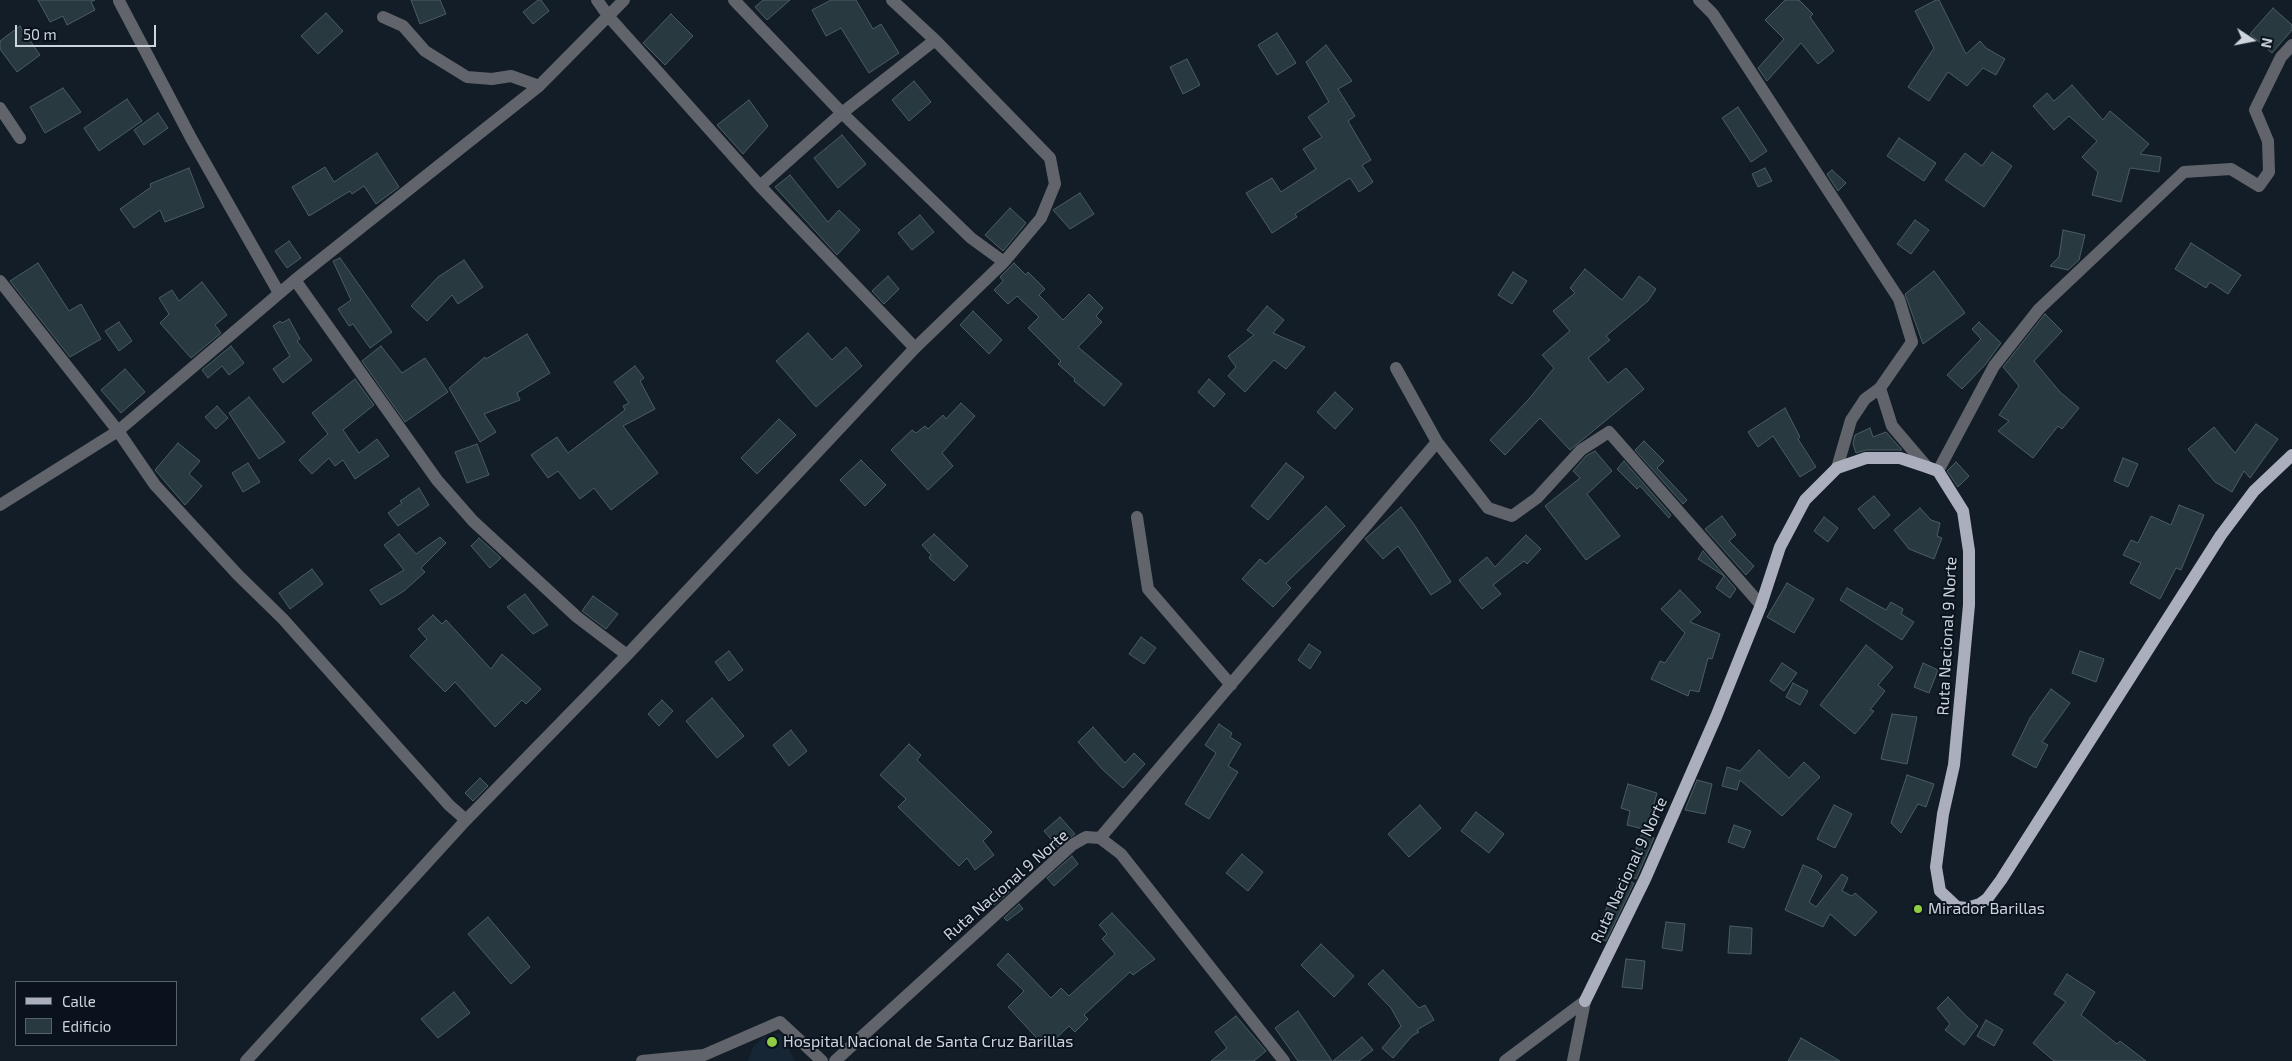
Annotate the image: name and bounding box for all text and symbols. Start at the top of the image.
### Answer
scale bar [18,15,159,47]
north arrow [2227,15,2277,65]
text: 50 m [23,25,57,43]
text: N [2258,36,2277,50]
street label: Ruta Nacional 9 Norte [1933,556,1961,716]
street label: Ruta Nacional 9 Norte [1587,794,1671,946]
street label: Ruta Nacional 9 Norte [940,826,1072,944]
place label: Mirador Barillas [1928,899,2045,919]
marker: Mirador Barillas [1912,903,1924,915]
legend [15,981,178,1046]
text: Calle [62,992,96,1010]
text: Edificio [62,1017,111,1035]
place label: Hospital Nacional de Santa Cruz Barillas [783,1032,1073,1052]
marker: Hospital Nacional de Santa Cruz Barillas [765,1035,779,1049]

